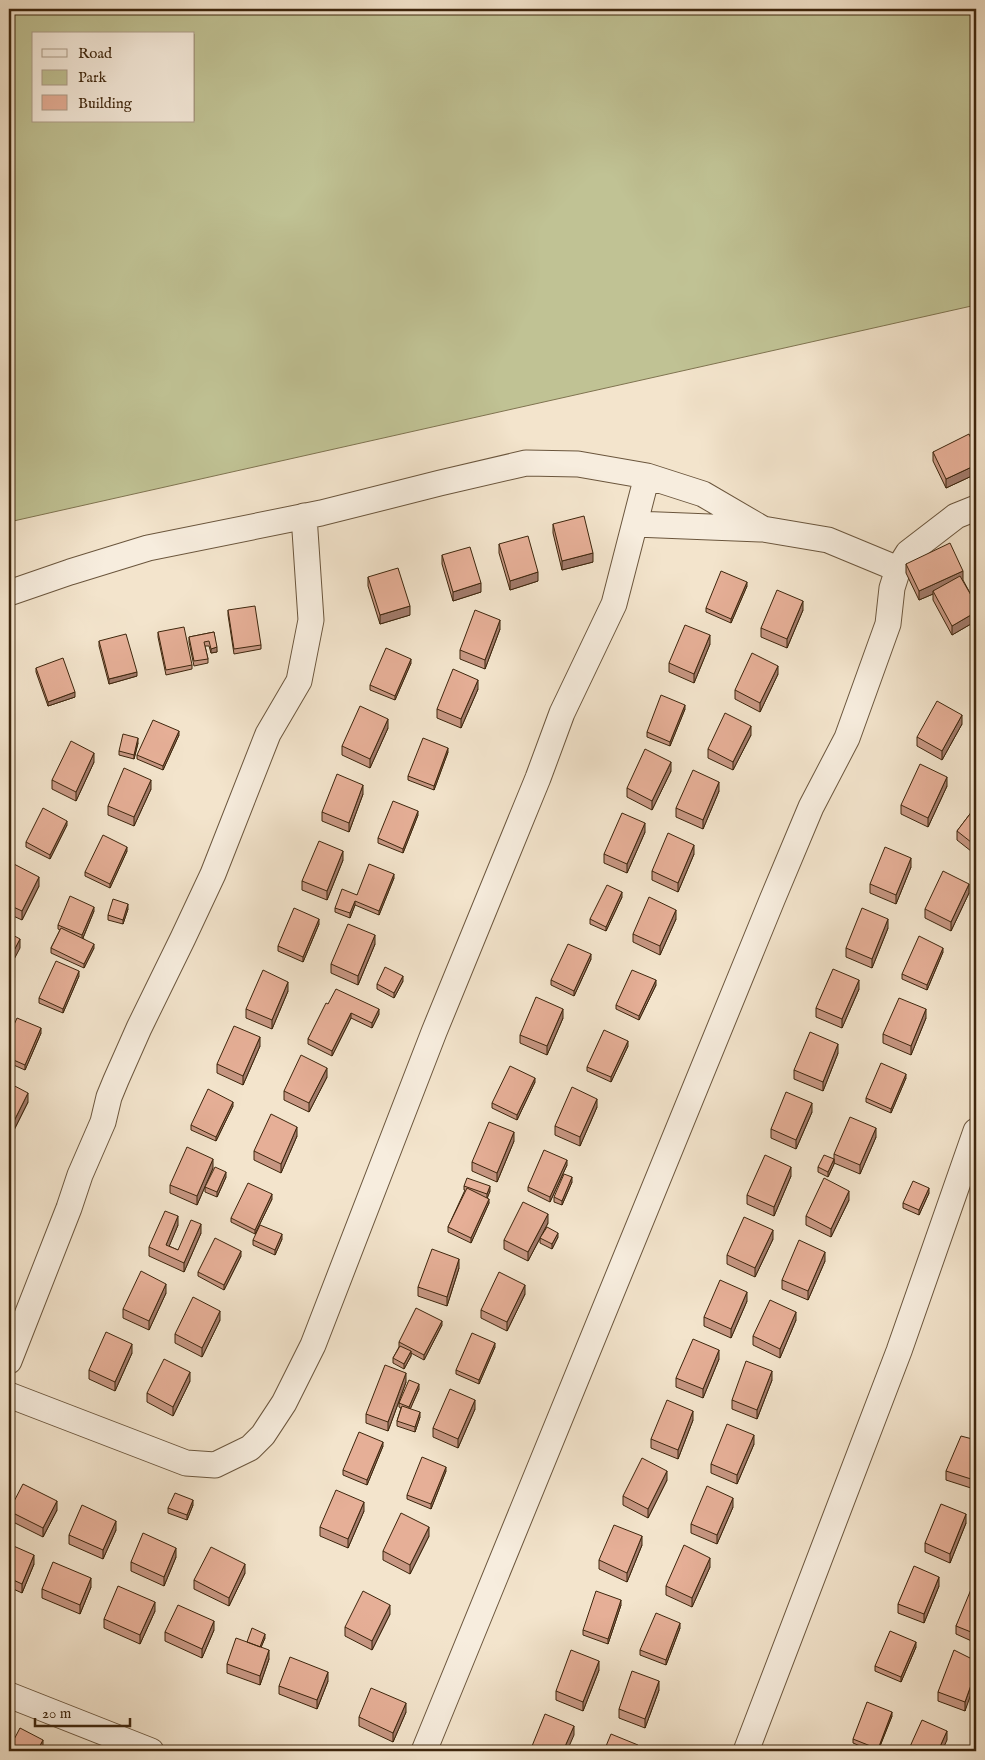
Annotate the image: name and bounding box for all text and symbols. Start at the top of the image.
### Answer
legend [32,32,195,122]
text: Road [78,44,113,63]
text: Park [78,68,108,87]
text: Building [78,94,133,113]
scale bar [35,1695,130,1727]
text: 20 m [42,1704,72,1723]

